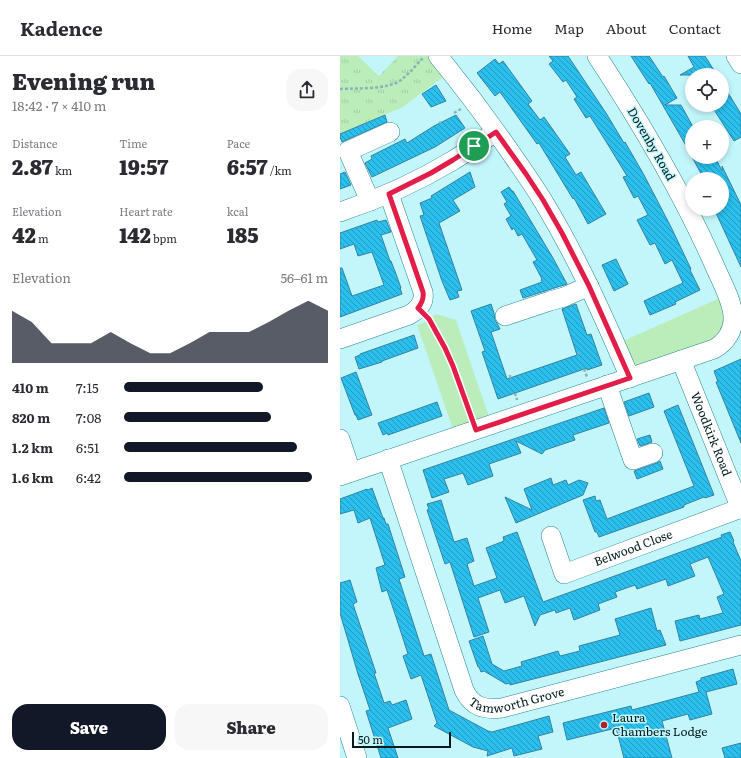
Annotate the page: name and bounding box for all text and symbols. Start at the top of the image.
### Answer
text: Kadence [20,14,103,42]
text: Home [492,18,532,38]
text: Map [554,18,584,38]
text: About [606,18,647,38]
text: Contact [669,18,721,38]
text: Evening run [12,64,155,97]
map controls [685,68,729,216]
button: locate [685,68,729,112]
button: share [286,69,328,111]
text: 18:42 · 7 × 410 m [12,96,106,115]
street label: Dovenby Road [624,103,681,184]
button: + [685,120,729,164]
pin [457,129,491,163]
text: Distance [12,135,57,151]
text: Time [119,135,147,151]
text: Pace [227,135,250,151]
icon: arrive [463,135,485,157]
text: 2.87 [12,151,53,181]
text: 19:57 [119,151,168,181]
text: 6:57 [227,151,267,181]
text: km [53,162,72,178]
text: /km [267,162,292,178]
button: − [685,172,729,216]
text: Elevation [12,203,62,219]
text: Heart rate [119,203,173,219]
text: kcal [227,203,248,219]
text: 42 [12,219,36,249]
text: 142 [119,219,151,249]
text: 185 [227,219,259,249]
text: m [36,230,49,246]
text: bpm [151,230,177,246]
text: Elevation [12,268,71,287]
text: 56–61 m [280,268,328,287]
text: 410 m [12,378,49,397]
text: 7:15 [76,378,99,397]
street label: Woodkirk Road [687,389,737,479]
text: 820 m [12,408,50,427]
text: 7:08 [76,408,101,427]
text: 1.2 km [12,438,53,457]
text: 6:51 [76,438,99,457]
text: 1.6 km [12,468,54,487]
text: 6:42 [76,468,101,487]
street label: Belwood Close [591,524,675,570]
street label: Tamworth Grove [465,682,566,717]
button: Save [12,704,166,750]
button: Share [174,704,328,750]
place label: Laura Chambers Lodge [612,708,707,740]
marker: Laura Chambers Lodge [599,720,609,730]
scale bar [352,730,451,749]
text: 50 m [358,731,383,747]

